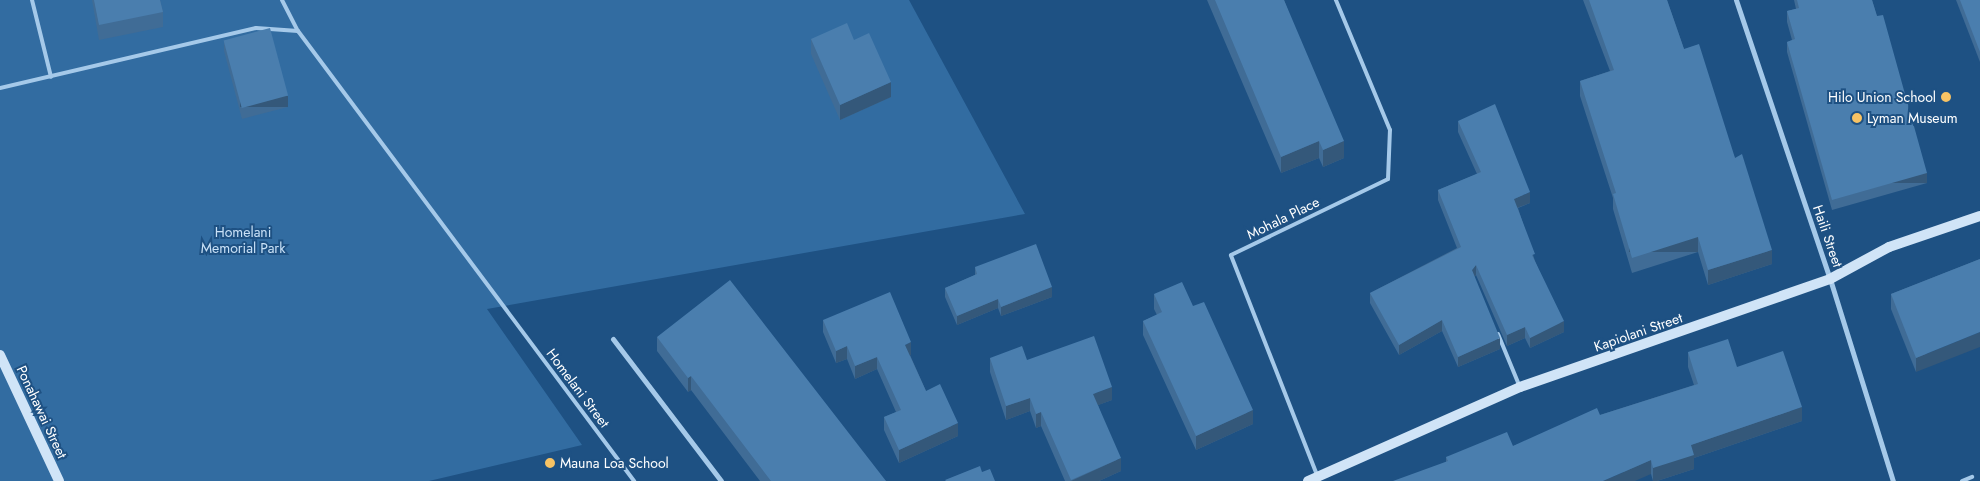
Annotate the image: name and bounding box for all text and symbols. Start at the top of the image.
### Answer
place label: Hilo Union School [1828,89,1936,105]
marker: Hilo Union School [1940,91,1952,103]
place label: Lyman Museum [1867,110,1958,126]
marker: Lyman Museum [1851,112,1863,124]
street label: Mohala Place [1244,193,1322,243]
street label: Haili Street [1810,203,1846,269]
park label: Homelani Memorial Park [201,224,285,256]
street label: Kapiolani Street [1592,309,1684,355]
street label: Homelani Street [543,345,613,431]
street label: Ponahawai Street [13,363,71,461]
place label: Mauna Loa School [560,455,669,471]
marker: Mauna Loa School [544,457,556,469]

